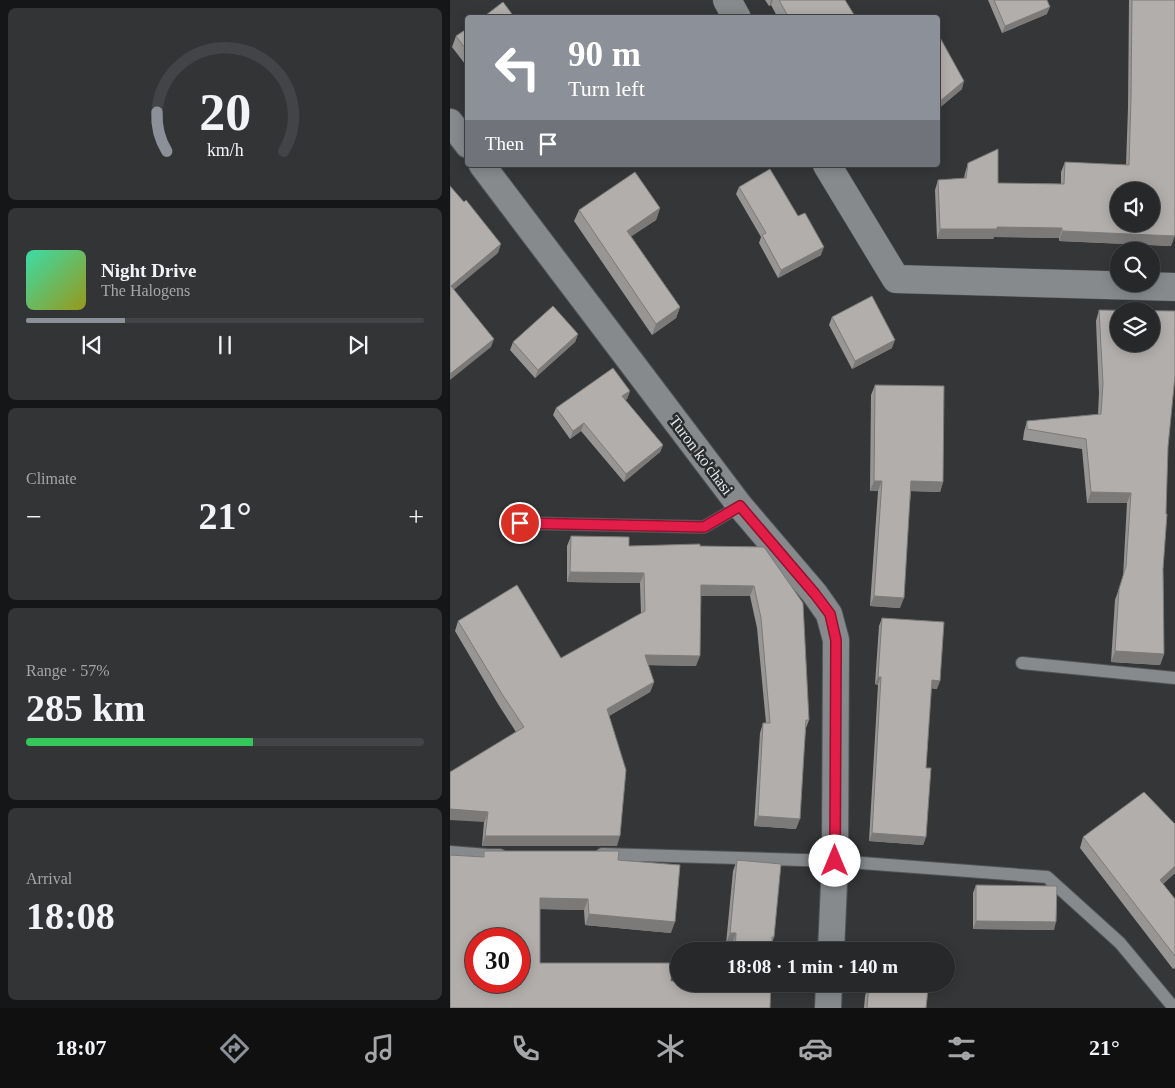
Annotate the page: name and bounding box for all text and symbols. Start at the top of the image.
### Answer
icon: left [485,35,550,100]
text: 90 m [568,35,641,74]
text: Turn left [568,76,645,101]
text: 20 [199,84,251,141]
icon: arrive [534,130,562,158]
text: Then [485,133,524,154]
text: km/h [207,140,243,160]
map controls [1110,182,1160,352]
button: sound [1110,182,1160,232]
button: search [1110,242,1160,292]
text: Night Drive [101,260,197,281]
text: The Halogens [101,282,190,299]
button: layers [1110,302,1160,352]
icon: previous [78,331,106,359]
icon: pause [211,331,239,359]
icon: next [344,331,372,359]
street label: Turon ko'chasi [666,412,736,498]
text: Climate [26,470,77,487]
text: 21° [198,495,252,537]
text: − [26,501,42,532]
text: + [408,501,424,532]
pin [499,502,541,544]
icon: arrive [506,509,534,537]
text: Range · 57% [26,662,110,679]
text: 285 km [26,687,145,729]
position arrow [808,834,860,886]
text: Arrival [26,870,72,887]
text: 18:08 [26,895,115,937]
speed limit sign: 30 [465,928,530,993]
text: 18:08 · 1 min · 140 m [727,956,898,977]
icon: directions [217,1031,252,1066]
icon: music [362,1031,397,1066]
icon: phone [508,1031,543,1066]
icon: climate [653,1031,688,1066]
icon: car [798,1031,833,1066]
icon: filters [944,1031,979,1066]
text: 18:07 [55,1035,107,1060]
text: 21° [1089,1035,1120,1060]

